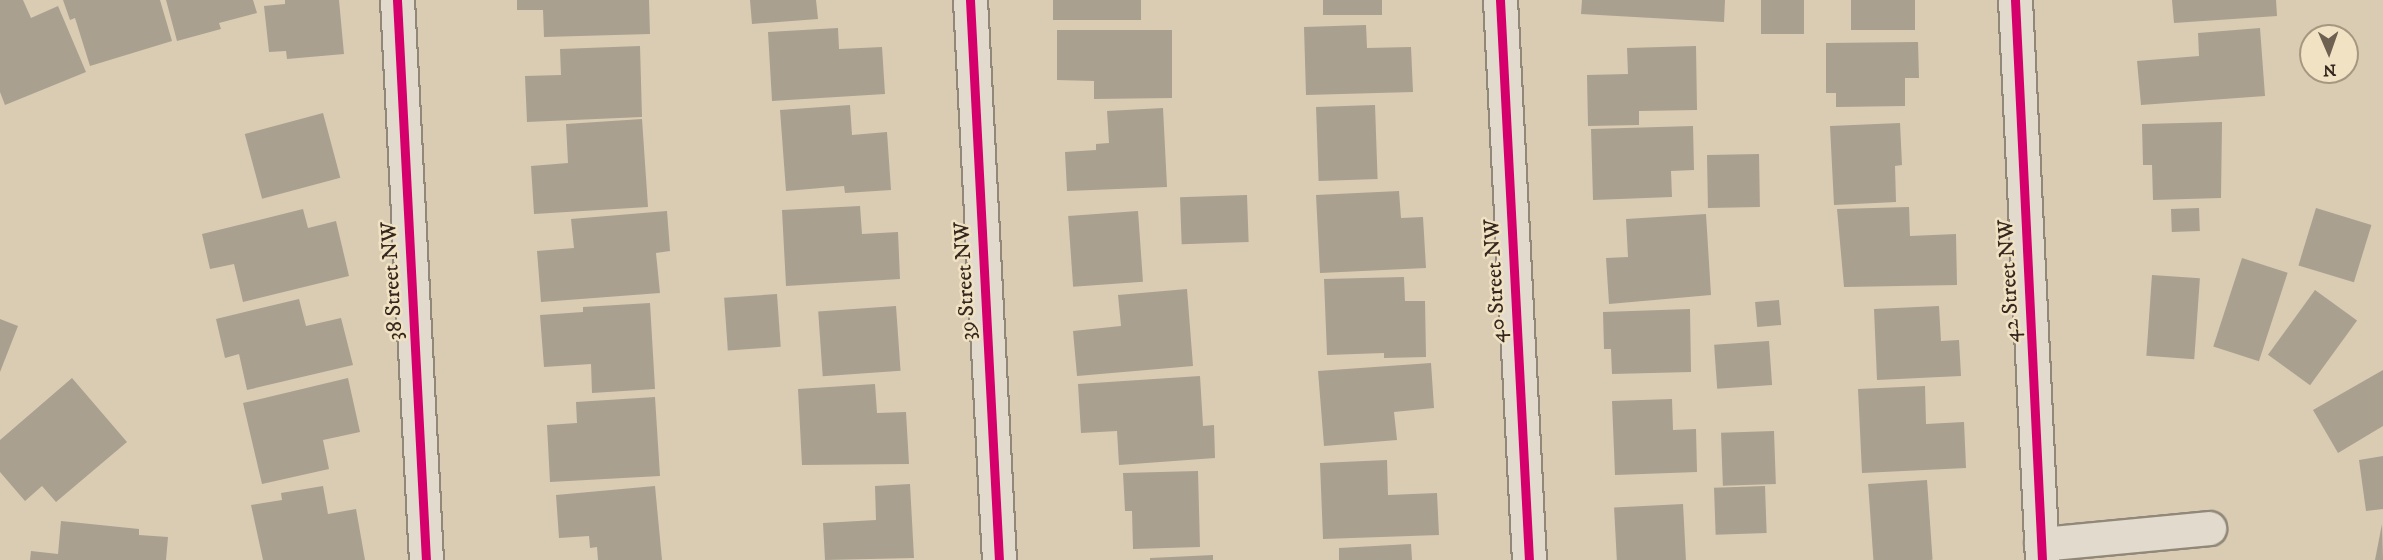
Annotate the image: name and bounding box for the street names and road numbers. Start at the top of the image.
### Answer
street label: 40 Street NW [1479,218,1511,344]
street label: 42 Street NW [1993,219,2025,343]
street label: 38 Street NW [376,221,408,341]
street label: 39 Street NW [949,221,981,341]

